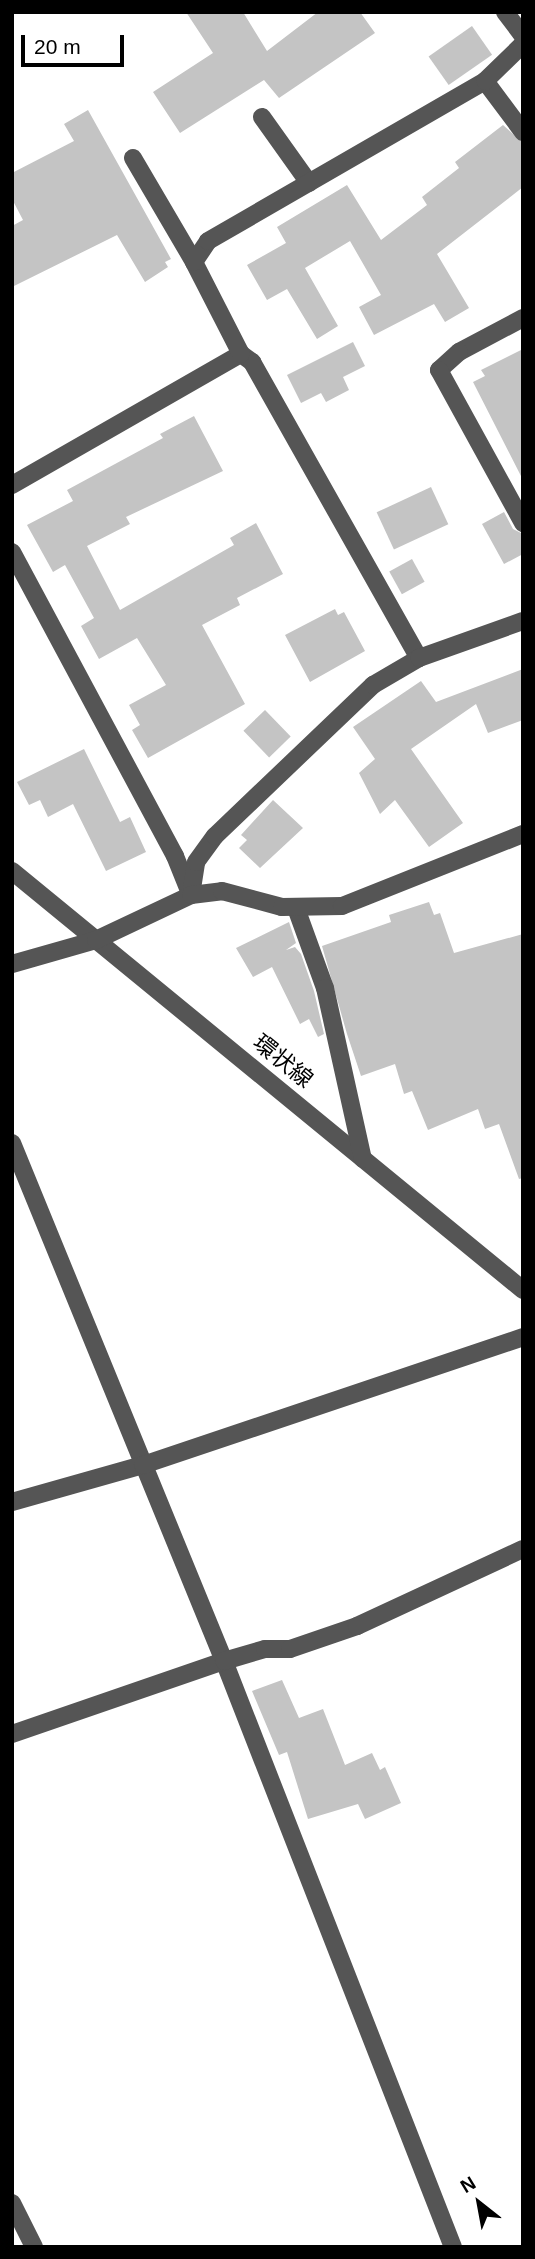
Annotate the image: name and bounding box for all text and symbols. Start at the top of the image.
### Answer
scale bar [24,21,128,65]
text: 20 m [34,35,81,58]
street label: 環状線 [248,1029,318,1093]
north arrow [444,2168,514,2238]
text: N [457,2172,479,2197]

